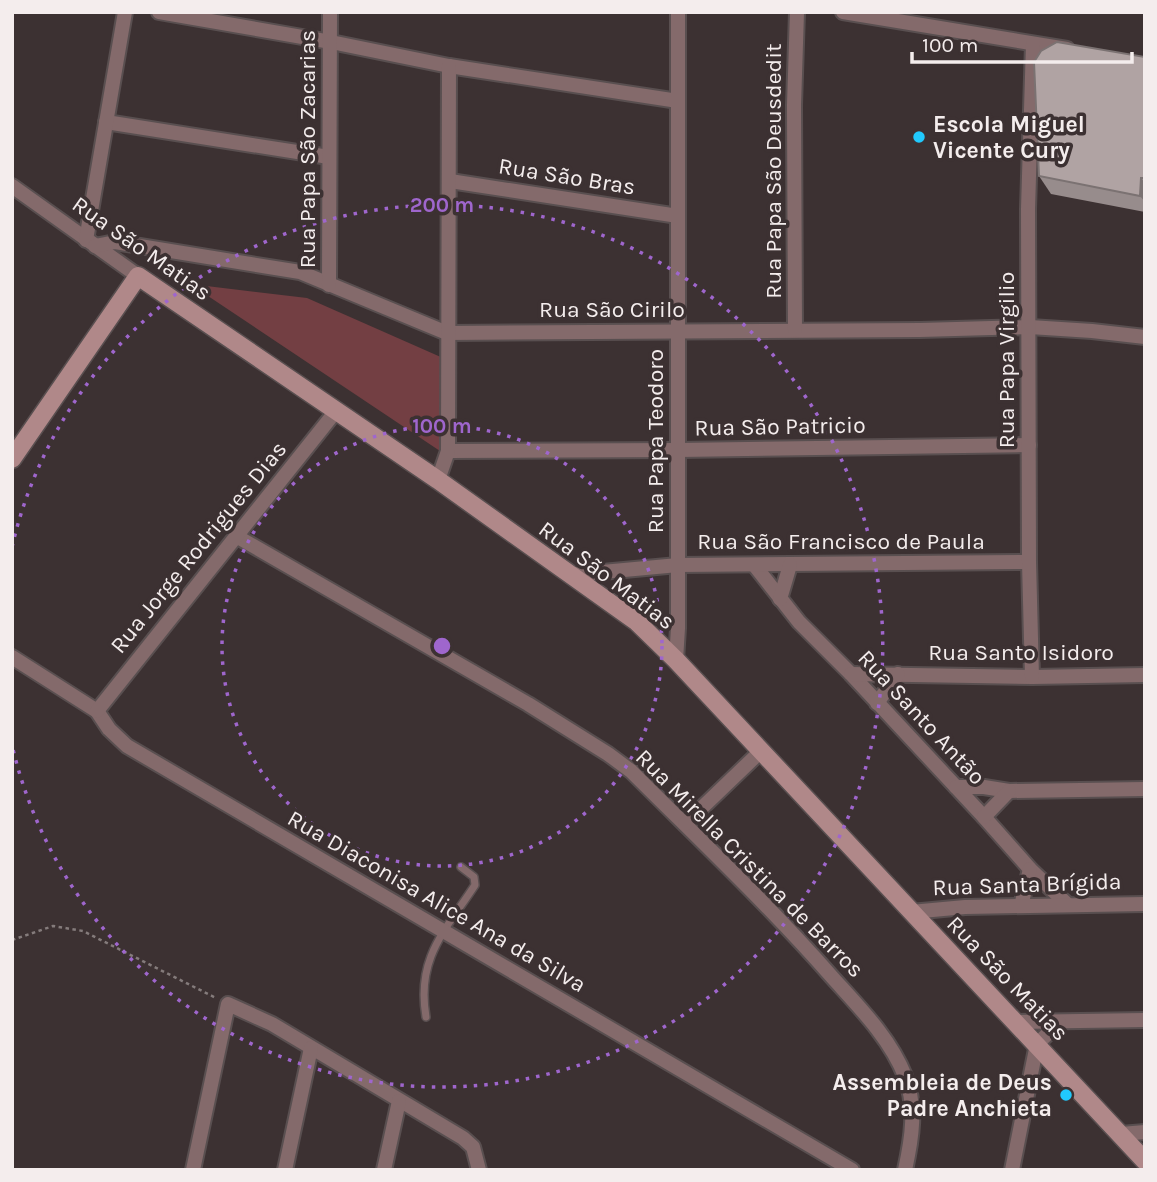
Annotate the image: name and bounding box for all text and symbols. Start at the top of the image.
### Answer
scale bar [912,21,1132,65]
street label: Rua Papa São Zacarias [294,30,321,268]
text: 100 m [922,33,979,57]
street label: Rua Papa São Deusdedit [760,43,787,299]
place label: Escola Miguel Vicente Cury [933,111,1085,164]
marker: Escola Miguel Vicente Cury [911,129,927,145]
street label: Rua São Bras [497,152,637,201]
street label: Rua São Matias [67,191,216,306]
text: 200 m [410,193,474,217]
street label: Rua Papa Virgilio [993,272,1020,448]
street label: Rua São Cirilo [539,296,685,323]
street label: Rua Papa Teodoro [642,349,669,533]
street label: Rua São Patricio [694,412,866,441]
text: 100 m [412,414,472,438]
street label: Rua Jorge Rodrigues Dias [105,436,292,659]
street label: Rua São Matias [533,516,680,635]
street label: Rua São Francisco de Paula [697,528,985,555]
centre of rings [430,634,454,658]
street label: Rua Santo Isidoro [928,639,1114,666]
street label: Rua Santo Antão [852,644,991,790]
street label: Rua Mirella Cristina de Barros [630,744,869,983]
street label: Rua Diaconisa Alice Ana da Silva [283,805,591,998]
street label: Rua Santa Brígida [932,868,1122,901]
street label: Rua São Matias [941,910,1074,1046]
place label: Assembleia de Deus Padre Anchieta [833,1069,1052,1122]
marker: Assembleia de Deus Padre Anchieta [1058,1087,1074,1103]

